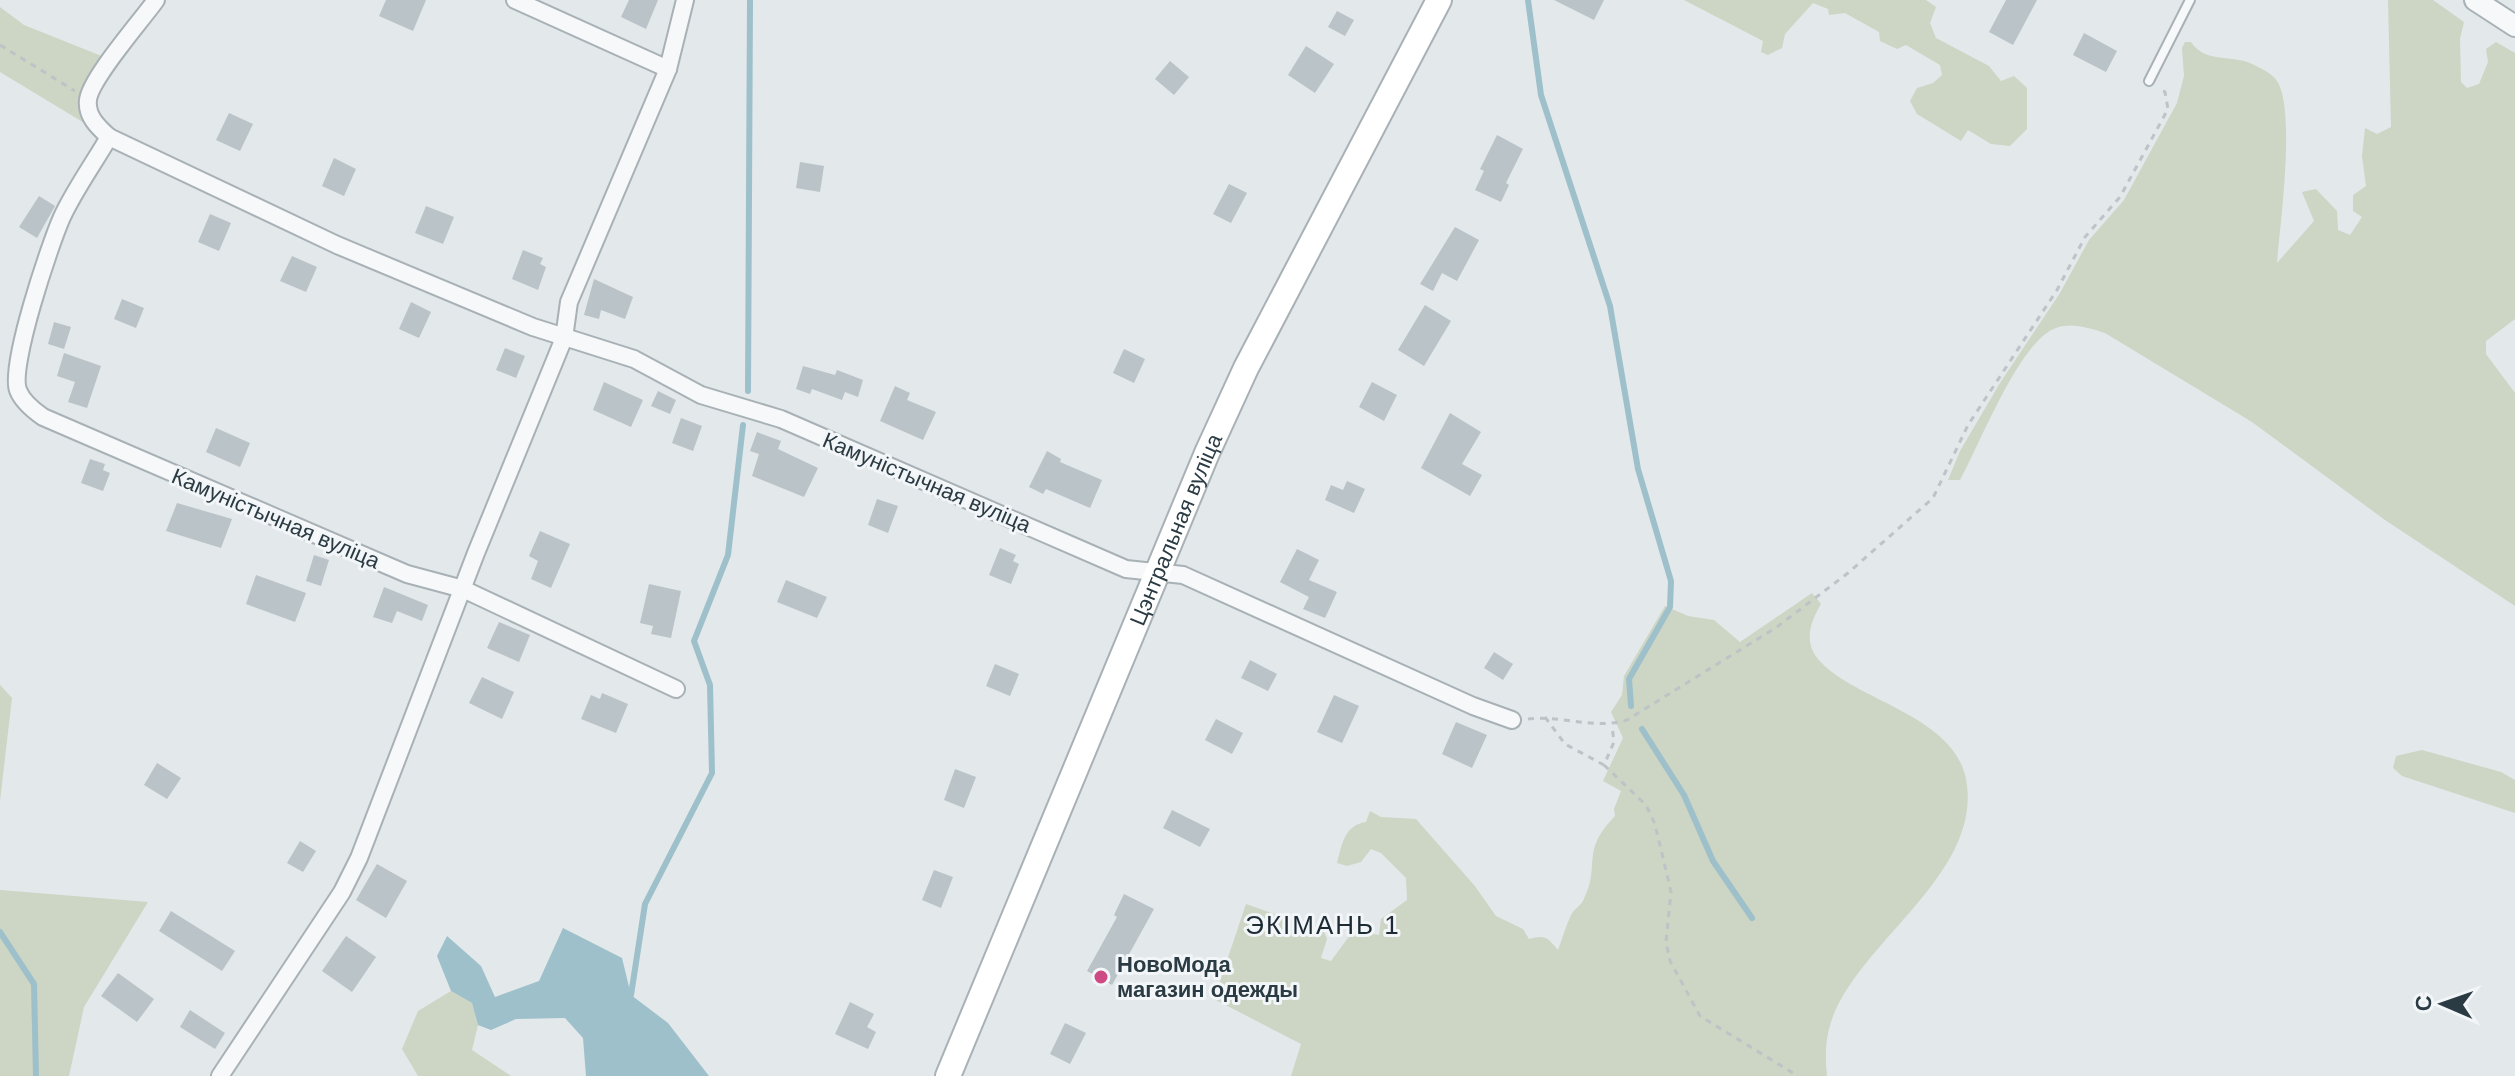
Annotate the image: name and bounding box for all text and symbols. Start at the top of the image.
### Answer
street label: Камуністычная вуліца [819,427,1035,538]
street label: Цэнтральная вуліца [1125,429,1227,629]
street label: Камуністычная вуліца [168,463,384,574]
district label: ЭКІМАНЬ 1 [1245,910,1401,940]
place label: НовоМода магазин одежды [1117,952,1298,1002]
north arrow [2403,964,2483,1044]
marker: НовоМода магазин одежды [1092,968,1110,986]
text: С [2411,995,2436,1012]

